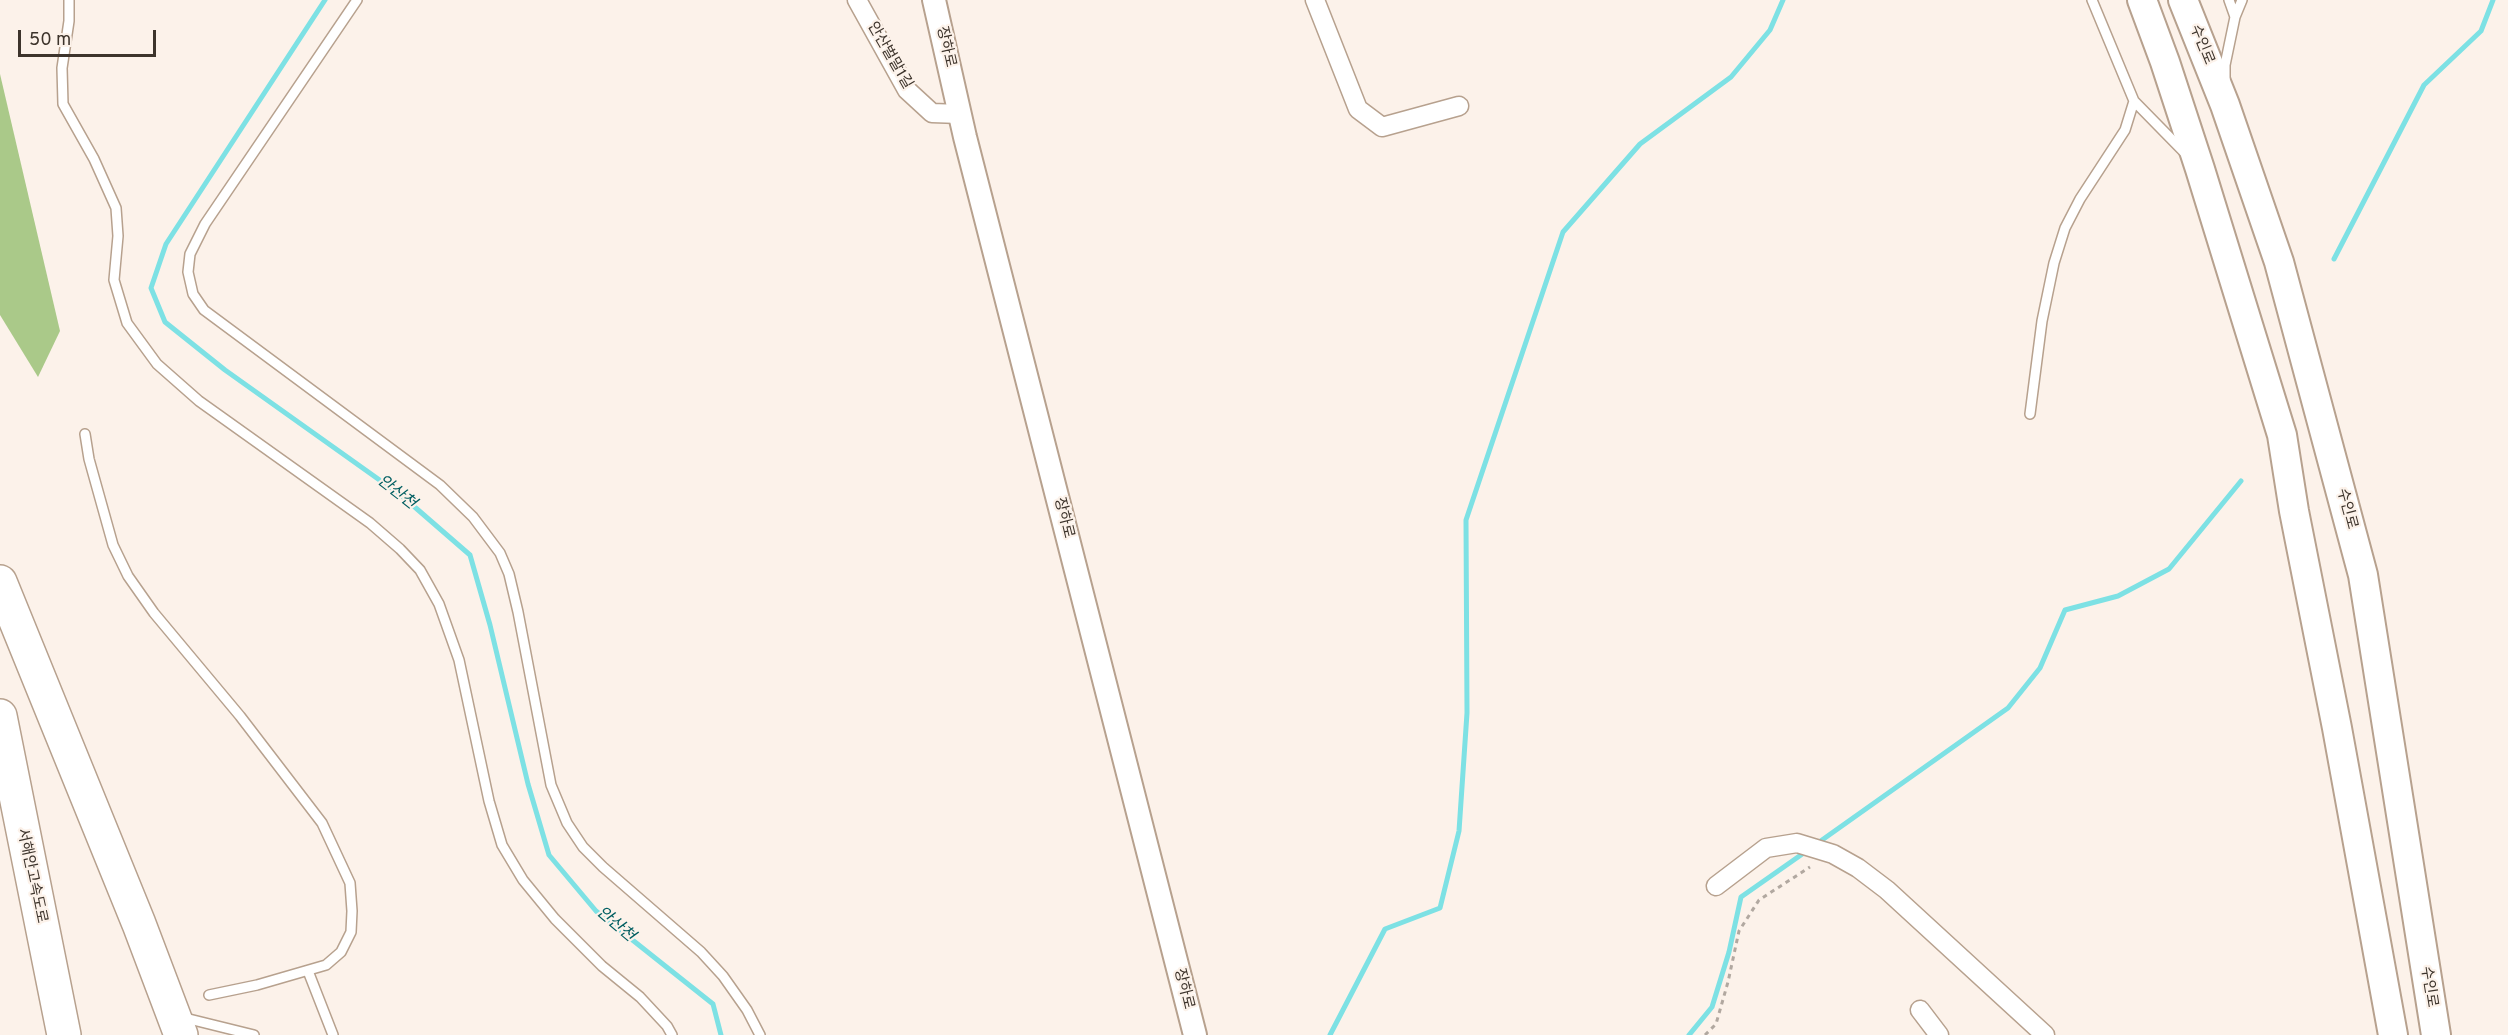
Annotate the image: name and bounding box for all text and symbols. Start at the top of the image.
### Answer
scale bar [21,18,159,56]
street label: 안산벌말1길 [863,19,915,93]
street label: 수인로 [2185,22,2217,68]
street label: 장하로 [932,25,958,69]
text: 50 m [29,29,71,52]
water label: 안산천 [373,472,419,514]
street label: 수인로 [2332,487,2360,531]
street label: 장하로 [1049,496,1077,540]
street label: 서해안고속도로 [12,827,50,925]
water label: 안산천 [592,903,638,947]
street label: 수인로 [2416,965,2440,1009]
street label: 장하로 [1169,967,1197,1011]

